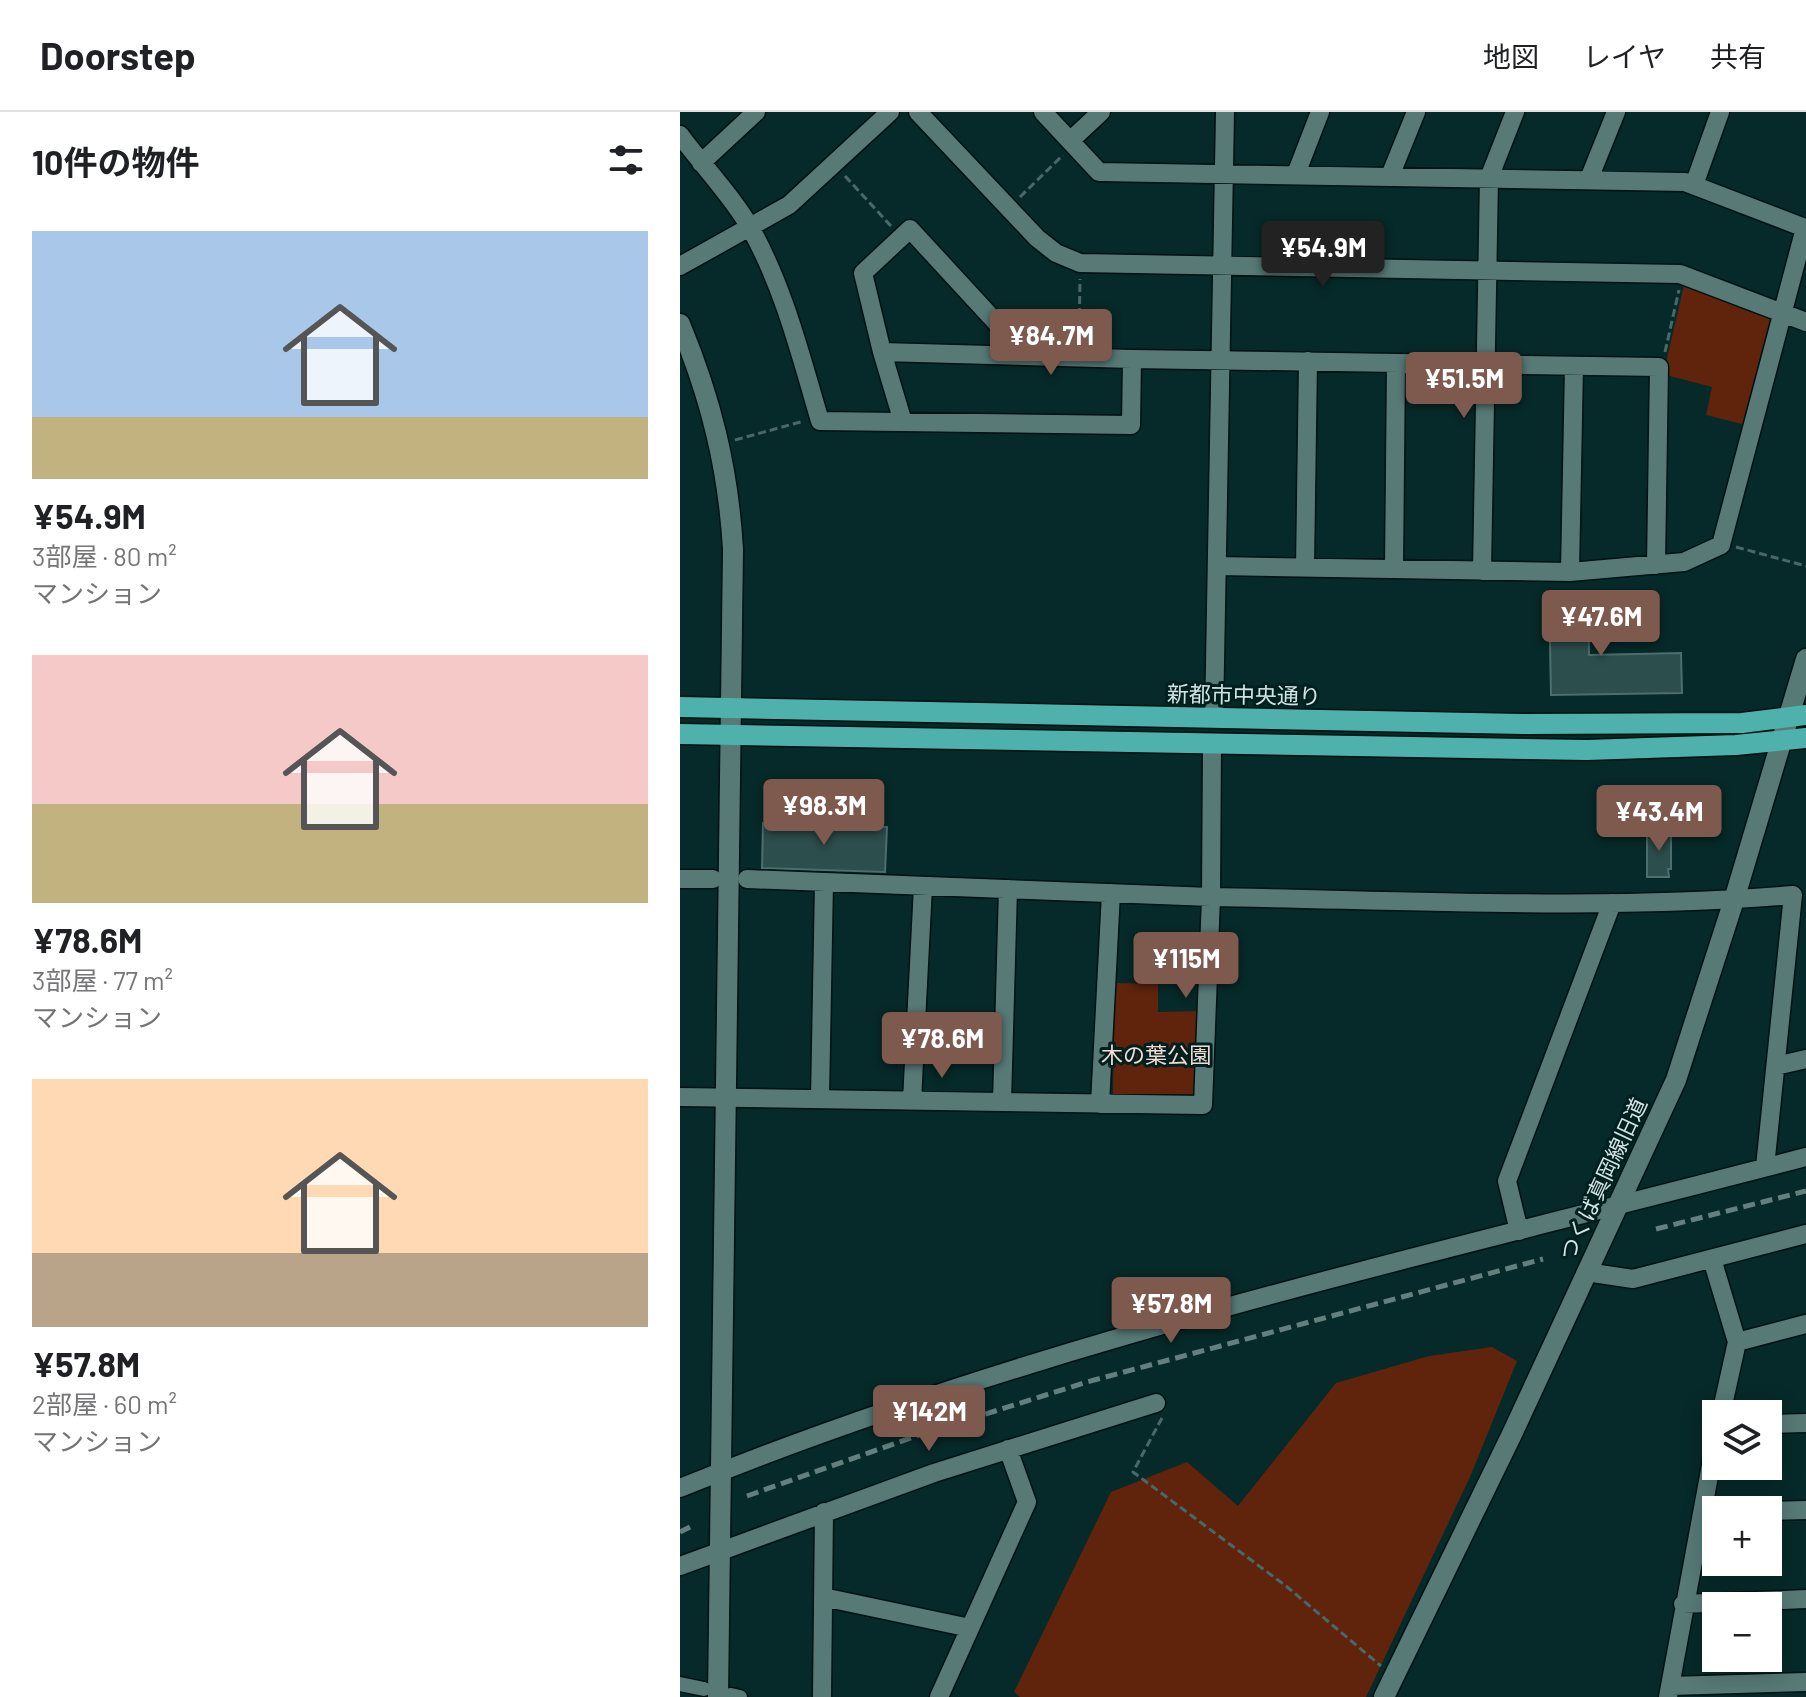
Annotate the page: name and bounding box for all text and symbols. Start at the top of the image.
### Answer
text: Doorstep [40,32,196,78]
text: 地図 [1483,39,1539,73]
text: レイヤ [1583,39,1666,73]
text: 共有 [1710,39,1766,73]
icon: filters [604,138,648,182]
text: 10件の物件 [32,141,199,182]
pin: ¥54.9M [1258,221,1388,289]
text: ¥54.9M [1280,231,1367,262]
icon: home [268,283,412,427]
pin: ¥84.7M [986,309,1116,377]
text: ¥84.7M [1008,319,1094,350]
pin: ¥51.5M [1399,352,1529,420]
text: ¥51.5M [1424,362,1504,393]
text: ¥54.9M [32,495,146,536]
text: 3部屋 · 80 m² [32,540,177,571]
text: マンション [32,577,162,608]
pin: ¥47.6M [1536,590,1666,658]
text: ¥47.6M [1560,600,1642,631]
street label: 新都市中央通り [1167,680,1321,708]
icon: home [268,707,412,851]
pin: ¥98.3M [759,779,889,847]
pin: ¥43.4M [1594,785,1724,853]
text: ¥98.3M [781,789,867,820]
text: ¥43.4M [1615,795,1703,826]
text: ¥78.6M [32,919,142,960]
pin: ¥115M [1130,932,1242,1000]
text: ¥115M [1151,942,1221,973]
text: 3部屋 · 77 m² [32,964,173,995]
text: マンション [32,1001,162,1032]
pin: ¥78.6M [877,1012,1007,1080]
text: ¥78.6M [900,1022,984,1053]
park label: 木の葉公園 [1101,1041,1211,1067]
street label: つくば真岡線旧道 [1553,1093,1651,1264]
icon: home [268,1131,412,1275]
pin: ¥57.8M [1106,1277,1236,1345]
text: ¥57.8M [1130,1287,1212,1318]
text: ¥57.8M [32,1343,140,1384]
pin: ¥142M [873,1385,985,1453]
text: 2部屋 · 60 m² [32,1388,177,1419]
text: ¥142M [891,1395,967,1426]
map controls [1702,1400,1782,1672]
button: layers [1702,1400,1782,1480]
text: マンション [32,1425,162,1456]
button: + [1702,1496,1782,1576]
button: − [1702,1592,1782,1672]

